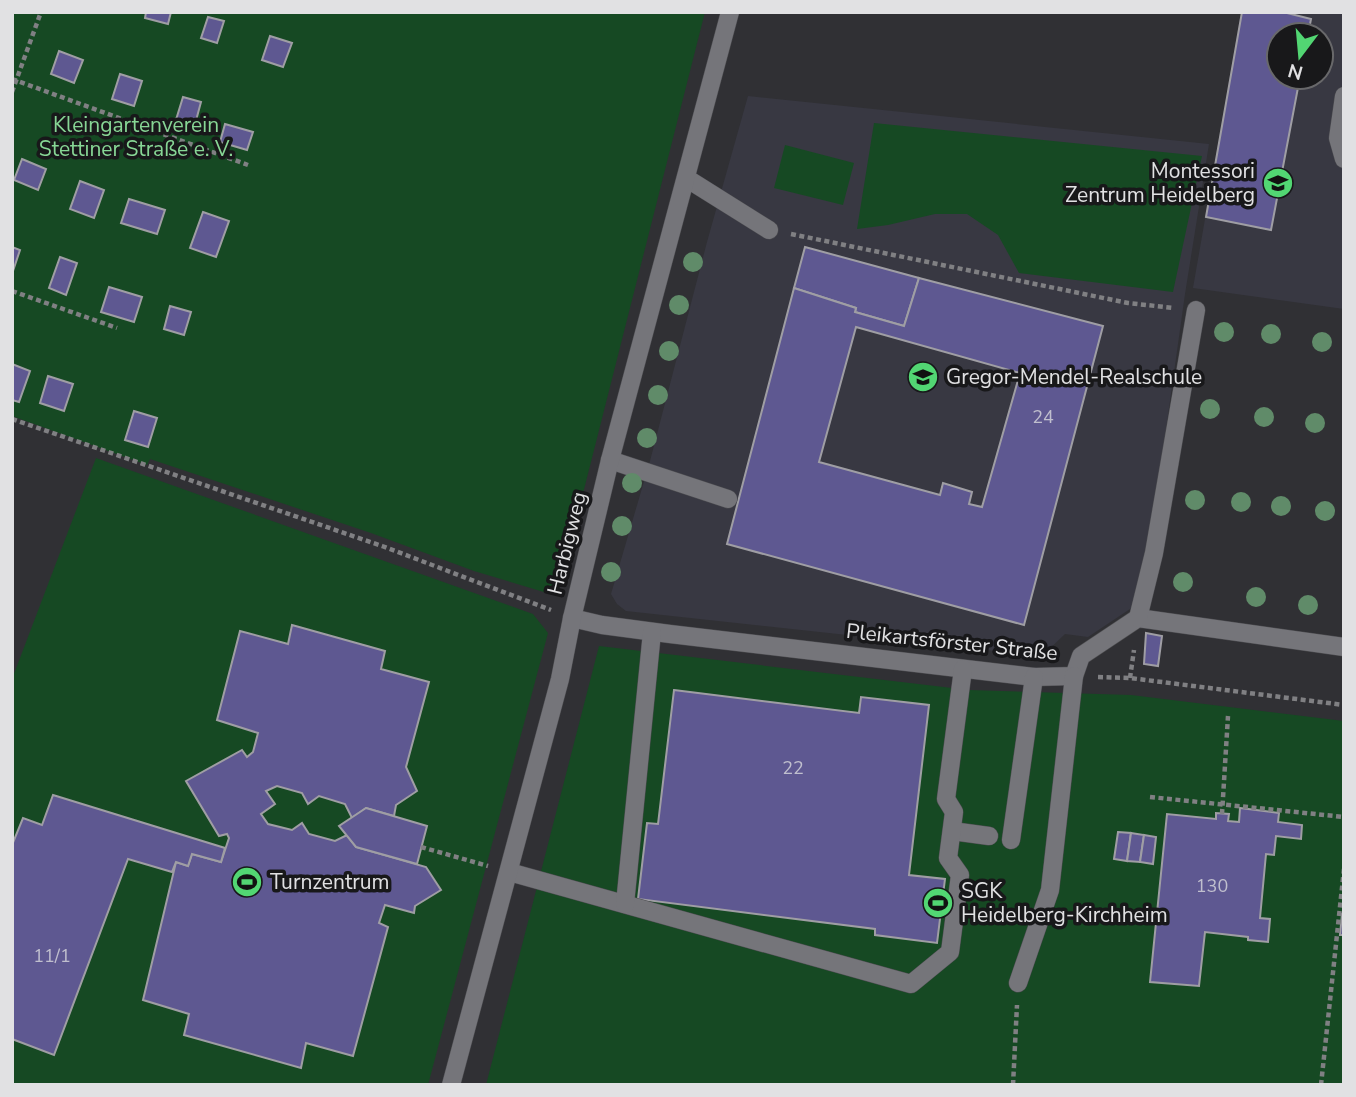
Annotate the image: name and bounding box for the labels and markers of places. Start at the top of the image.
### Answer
place label: Montessori Zentrum Heidelberg [1065,157,1255,209]
school or university icon: Montessori Zentrum Heidelberg [1261,166,1295,200]
school or university icon: Gregor-Mendel-Realschule [906,360,940,394]
place label: Gregor-Mendel-Realschule [946,363,1202,391]
sports icon: Turnzentrum [230,865,264,899]
place label: Turnzentrum [270,868,390,896]
place label: SGK Heidelberg-Kirchheim [961,877,1168,929]
sports icon: SGK Heidelberg-Kirchheim [921,886,955,920]

